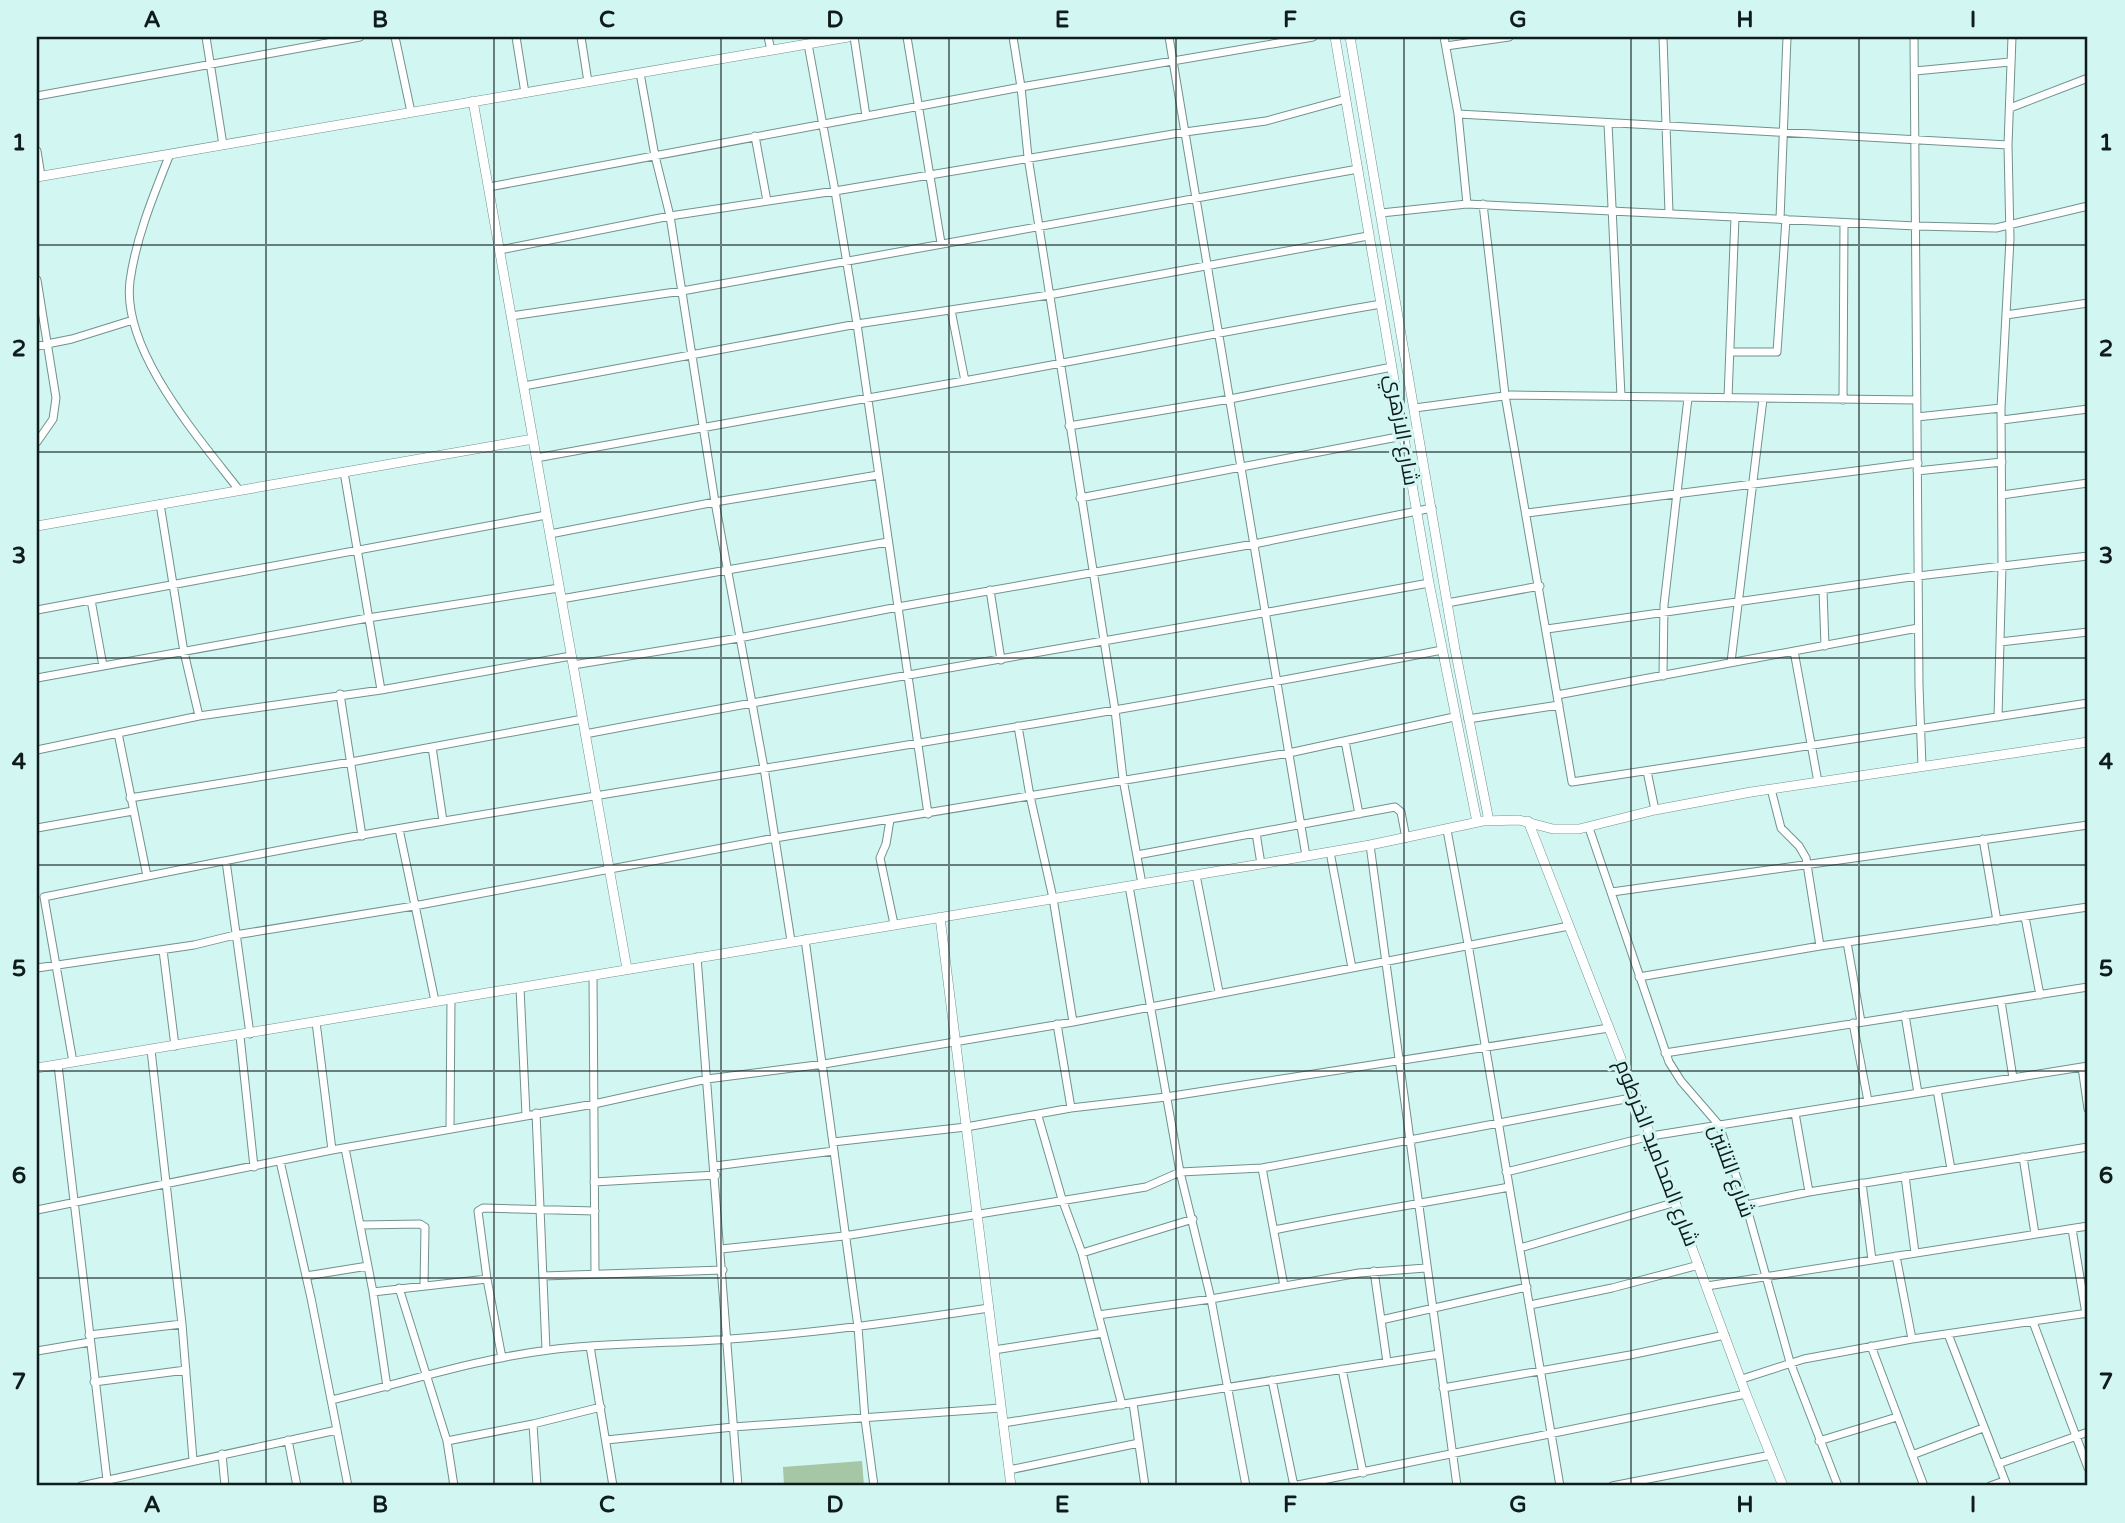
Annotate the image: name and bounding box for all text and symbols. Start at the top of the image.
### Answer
text: A [143,6,161,34]
text: B [372,6,388,34]
text: C [599,6,615,34]
text: D [826,6,844,34]
text: E [1055,6,1069,34]
text: F [1283,6,1297,34]
text: G [1509,6,1527,34]
text: H [1736,6,1754,34]
text: I [1970,6,1976,34]
text: 1 [12,129,26,157]
text: 1 [2099,129,2113,157]
text: 2 [12,335,26,363]
text: 2 [2099,335,2113,363]
street label: شارع الازهري [1376,372,1424,488]
text: 3 [12,542,26,570]
text: 3 [2099,542,2113,570]
text: 4 [12,748,27,776]
text: 4 [2099,748,2114,776]
text: 5 [12,955,26,983]
text: 5 [2099,955,2113,983]
street label: شارع المحاميد الخرطوم [1608,1056,1704,1251]
street label: شارع التلتين [1702,1121,1760,1221]
text: 6 [12,1162,26,1190]
text: 6 [2099,1162,2113,1190]
text: 7 [12,1368,26,1396]
text: 7 [2099,1368,2113,1396]
text: A [143,1491,161,1519]
text: B [372,1491,388,1519]
text: C [599,1491,615,1519]
text: D [826,1491,844,1519]
text: E [1055,1491,1069,1519]
text: F [1283,1491,1297,1519]
text: G [1509,1491,1527,1519]
text: H [1736,1491,1754,1519]
text: I [1970,1491,1976,1519]

